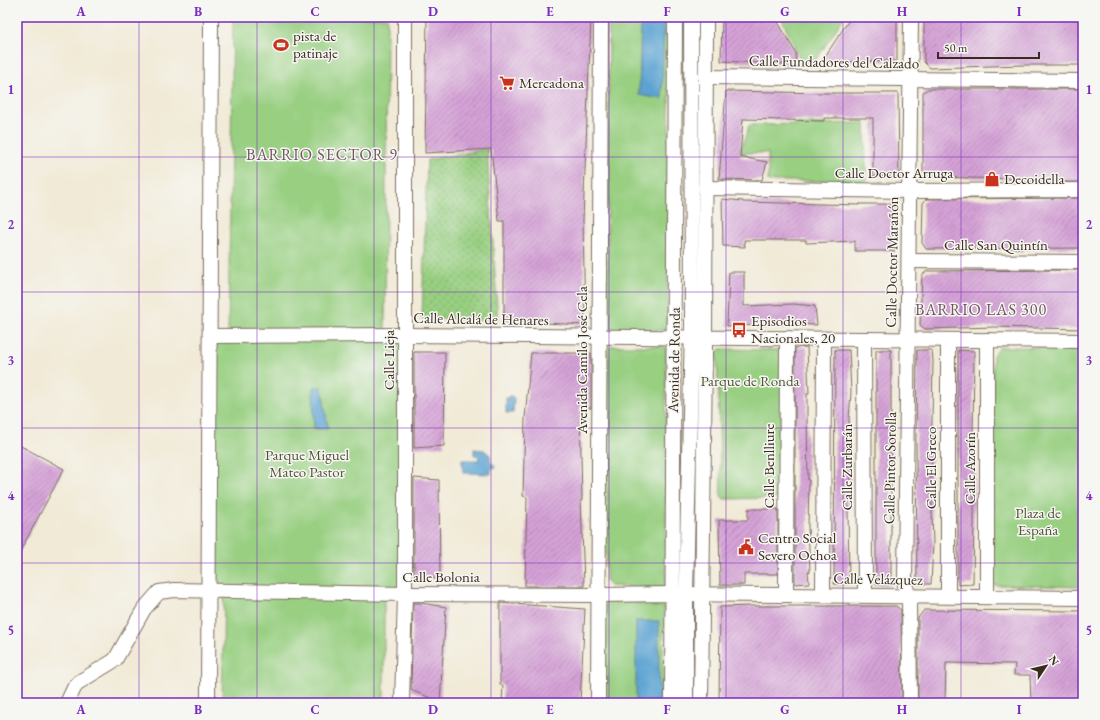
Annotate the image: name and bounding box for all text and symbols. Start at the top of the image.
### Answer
text: A [75,3,86,20]
text: B [194,3,202,20]
text: C [310,3,320,20]
text: D [428,3,438,20]
text: E [546,3,554,20]
text: F [663,3,671,20]
text: G [780,3,790,20]
text: H [897,3,908,20]
text: I [1017,3,1022,20]
place label: pista de patinaje [293,26,338,62]
scale bar [938,34,1039,60]
sports icon: pista de patinaje [272,36,290,54]
text: 50 m [944,40,968,56]
street label: Calle Fundadores del Calzado [749,51,919,72]
place label: Mercadona [519,73,584,92]
supermarket icon: Mercadona [498,74,516,92]
text: 1 [8,81,15,98]
text: 1 [1086,81,1093,98]
district label: BARRIO SECTOR 9 [246,144,398,165]
street label: Calle Doctor Arruga [835,163,953,182]
place label: Decoidella [1004,169,1065,188]
shop icon: Decoidella [983,170,1001,188]
street label: Calle Doctor Marañón [881,196,902,328]
text: 2 [8,216,15,233]
text: 2 [1086,216,1093,233]
street label: Calle San Quintín [944,235,1048,254]
street label: Avenida Camilo José Cela [572,286,591,435]
district label: BARRIO LAS 300 [915,299,1047,320]
street label: Avenida de Ronda [663,307,684,414]
street label: Calle Alcalá de Henares [413,308,549,329]
place label: Episodios Nacionales, 20 [751,311,835,347]
bus stop icon: Episodios Nacionales, 20 [730,321,748,339]
street label: Calle Lieja [379,330,398,390]
text: 3 [8,352,15,369]
text: 3 [1086,352,1093,369]
park label: Parque de Ronda [700,371,800,390]
street label: Calle Pintor Sorolla [879,412,900,524]
street label: Calle Benlliure [759,423,778,508]
street label: Calle Zurbarán [837,423,856,510]
street label: Calle El Greco [921,427,940,509]
street label: Calle Azorín [960,432,979,504]
park label: Parque Miguel Mateo Pastor [265,445,349,481]
text: 4 [8,487,15,504]
text: 4 [1086,487,1093,504]
park label: Plaza de España [1015,503,1061,539]
place label: Centro Social Severo Ochoa [758,528,837,564]
public building icon: Centro Social Severo Ochoa [737,538,755,556]
street label: Calle Bolonia [402,567,480,586]
street label: Calle Velázquez [833,568,923,589]
text: 5 [8,622,14,639]
text: 5 [1086,622,1092,639]
north arrow [1026,646,1066,686]
text: N [1046,653,1063,668]
text: A [75,701,86,718]
text: B [194,701,202,718]
text: C [310,701,320,718]
text: D [428,701,438,718]
text: E [546,701,554,718]
text: F [663,701,671,718]
text: G [780,701,790,718]
text: H [897,701,908,718]
text: I [1017,701,1022,718]

